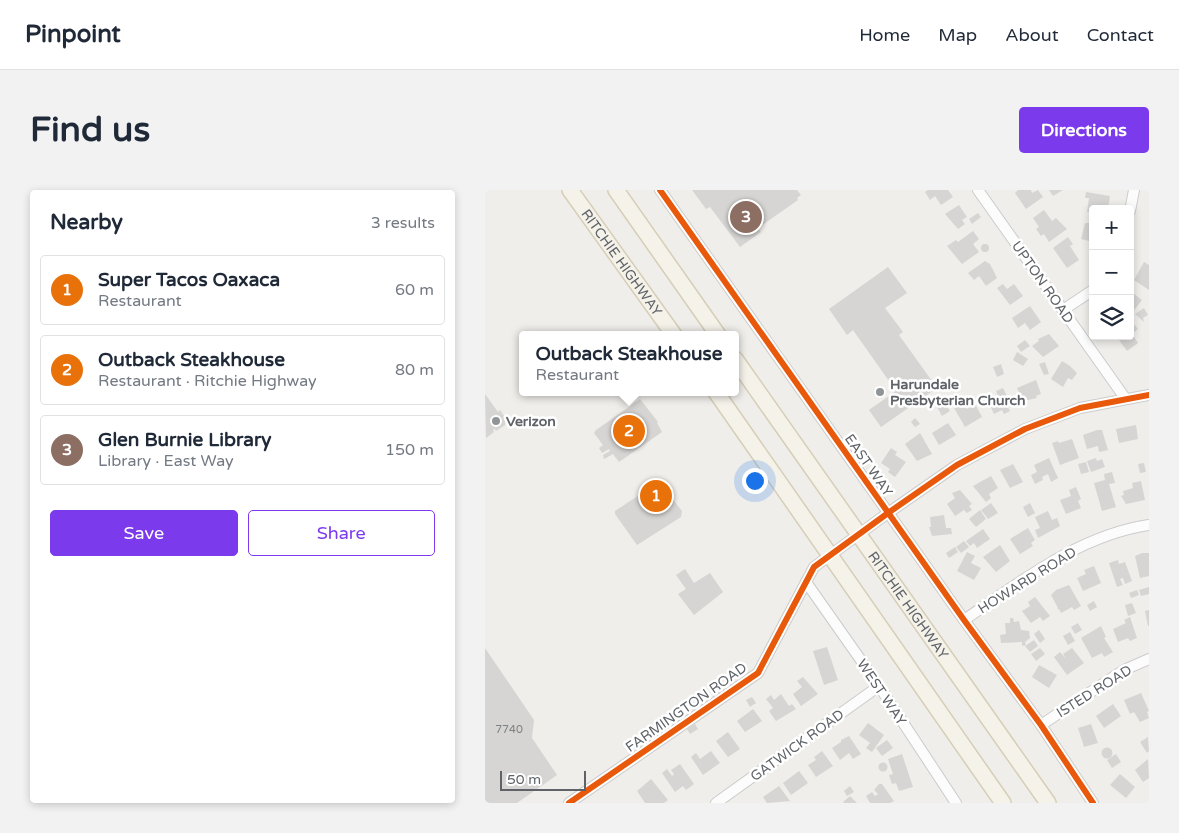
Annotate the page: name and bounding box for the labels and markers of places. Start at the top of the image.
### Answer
pin: 3 [730,198,762,236]
place label: Harundale Presbyterian Church [890,376,1026,409]
marker: Harundale Presbyterian Church [874,386,886,398]
pin: 2 [613,412,645,450]
place label: Verizon [506,413,556,430]
marker: Verizon [490,415,502,427]
pin: 1 [640,477,672,515]

